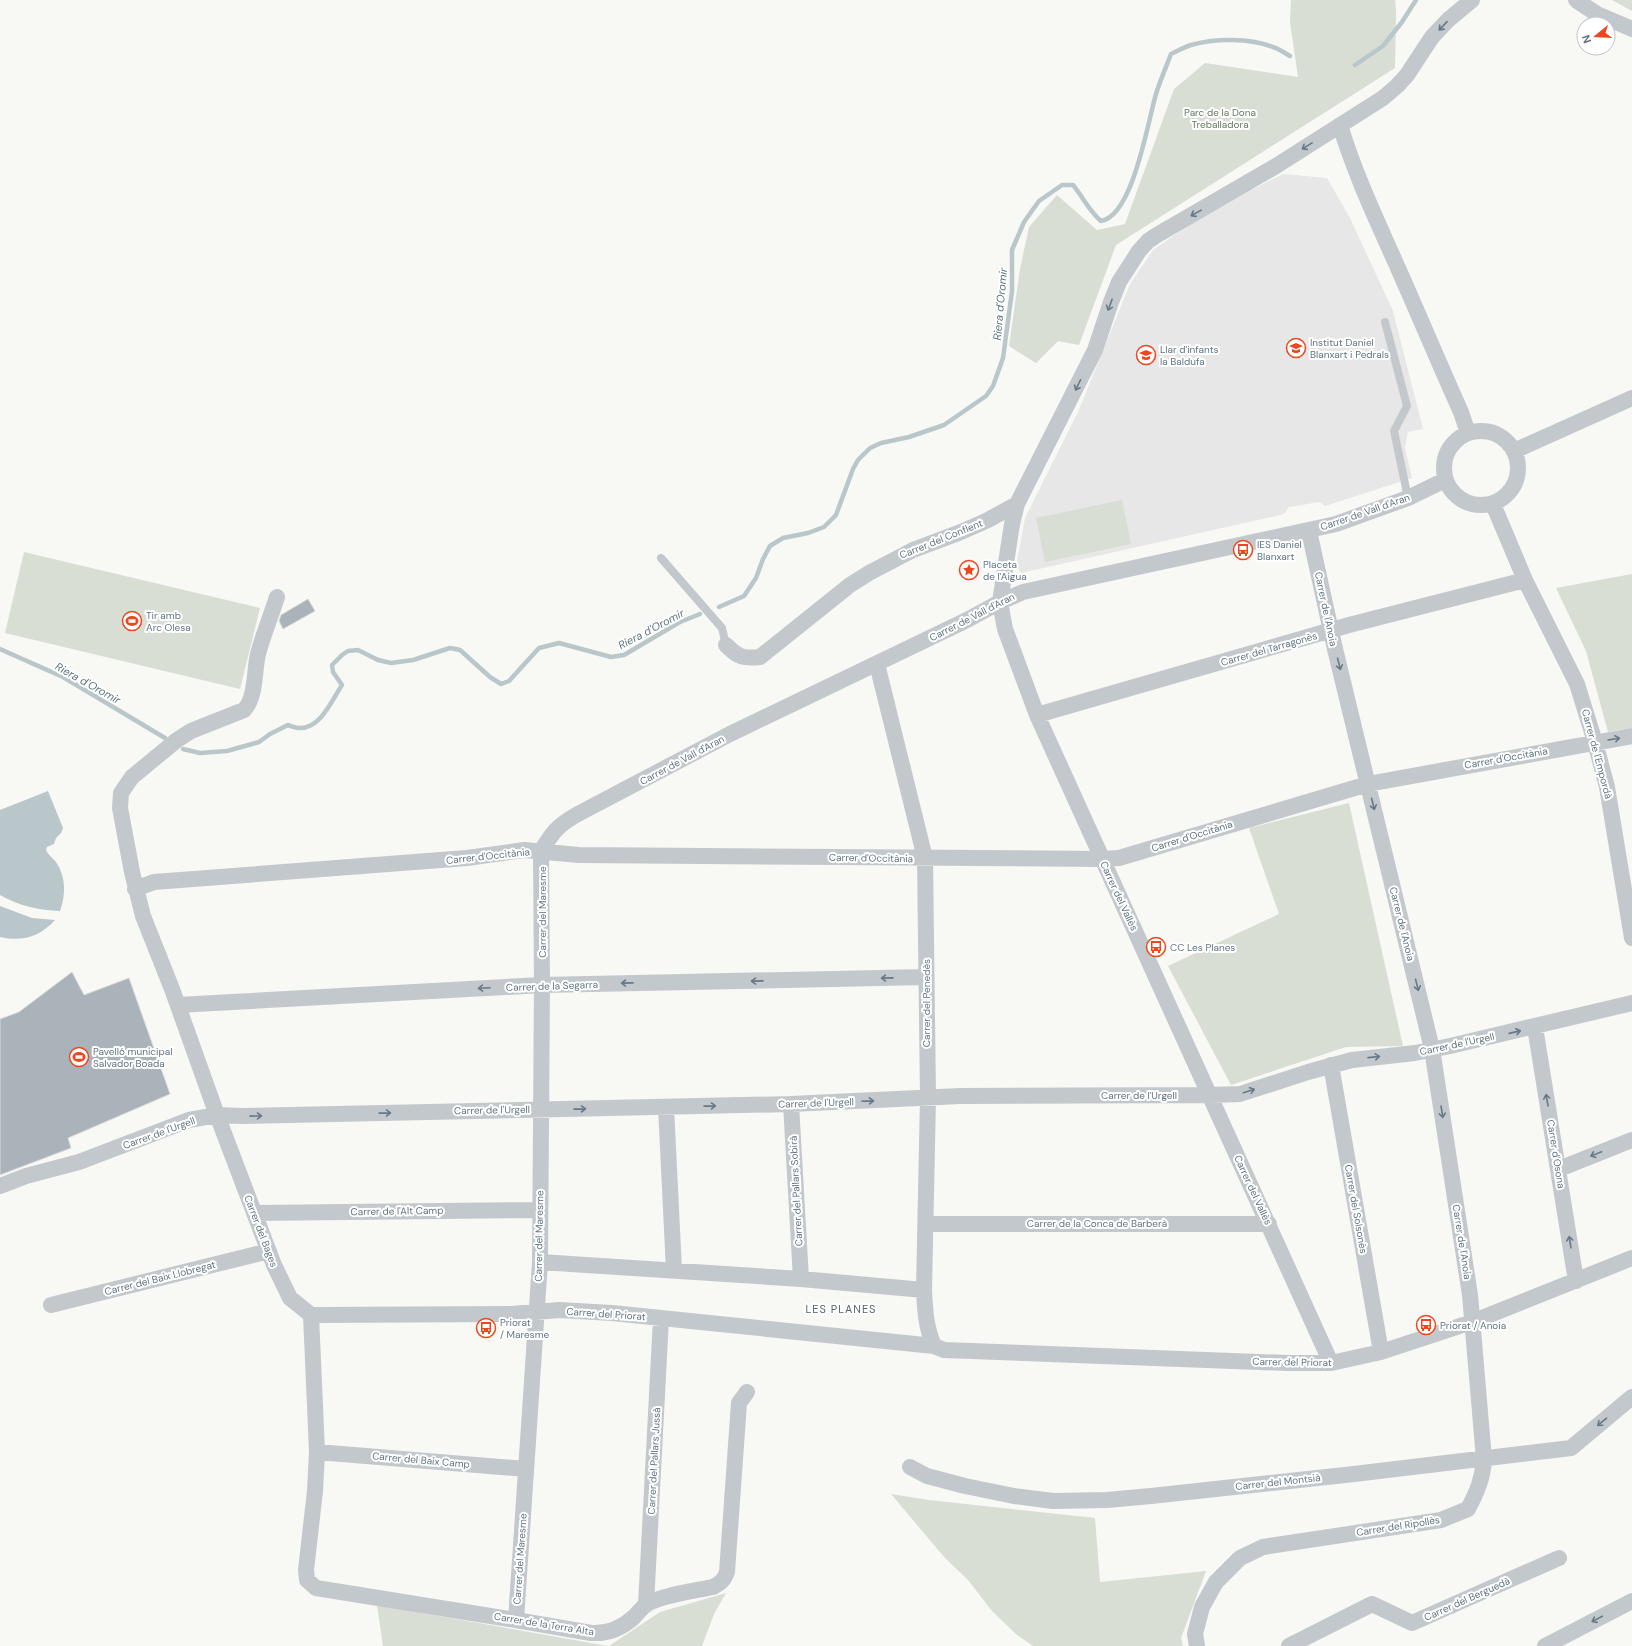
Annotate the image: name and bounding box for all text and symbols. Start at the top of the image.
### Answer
north arrow [1576,16,1616,56]
one-way arrow [1438,21,1448,31]
text: N [1579,33,1594,45]
park label: Parc de la Dona Treballadora [1184,106,1256,131]
one-way arrow [1301,143,1313,151]
one-way arrow [1190,209,1202,217]
water label: Riera d'Oromir [990,266,1010,341]
one-way arrow [1105,298,1113,310]
place label: Institut Daniel Blanxart i Pedrals [1310,336,1389,361]
school or university icon: Institut Daniel Blanxart i Pedrals [1285,337,1307,359]
place label: Llar d'infants la Baldufa [1160,343,1219,368]
school or university icon: Llar d'infants la Baldufa [1135,344,1157,366]
one-way arrow [1074,378,1081,390]
street label: Carrer de Vall d'Aran [1318,490,1412,533]
street label: Carrer del Conflent [898,516,985,562]
place label: IES Daniel Blanxart [1257,538,1302,563]
bus stop icon: IES Daniel Blanxart [1232,539,1254,561]
place label: Placeta de l'Aigua [983,558,1027,583]
place icon: Placeta de l'Aigua [958,559,980,581]
street label: Carrer de l'Anoia [1312,571,1340,647]
street label: Carrer de Vall d'Aran [927,590,1017,644]
water label: Riera d'Oromir [616,605,687,652]
place label: Tir amb Arc Olesa [146,609,191,634]
sports icon: Tir amb Arc Olesa [121,610,143,632]
street label: Carrer del Tarragonès [1219,629,1319,669]
one-way arrow [1335,658,1343,671]
water label: Riera d'Oromir [53,659,124,707]
street label: Carrer de l'Empordà [1579,708,1615,800]
street label: Carrer de Vall d'Aran [637,732,727,788]
one-way arrow [1607,735,1620,743]
street label: Carrer d'Occitània [1463,744,1549,772]
one-way arrow [1369,797,1377,810]
street label: Carrer d'Occitània [1150,817,1234,855]
street label: Carrer d'Occitània [445,845,531,867]
street label: Carrer d'Occitània [829,851,913,865]
street label: Carrer del Vallès [1097,859,1141,933]
street label: Carrer del Maresme [536,866,549,958]
street label: Carrer de l'Anoia [1387,886,1417,962]
bus stop icon: CC Les Planes [1145,936,1167,958]
place label: CC Les Planes [1170,941,1235,954]
street label: Carrer del Penedès [920,959,933,1047]
one-way arrow [881,974,894,982]
one-way arrow [751,977,764,984]
street label: Carrer de la Segarra [506,978,598,994]
one-way arrow [1414,978,1422,991]
one-way arrow [621,980,634,987]
one-way arrow [478,985,491,992]
one-way arrow [1509,1027,1522,1035]
street label: Carrer de l'Urgell [1419,1030,1495,1058]
place label: Pavelló municipal Salvador Boada [93,1045,172,1070]
sports icon: Pavelló municipal Salvador Boada [68,1046,90,1068]
one-way arrow [1367,1054,1380,1061]
one-way arrow [1242,1087,1255,1094]
street label: Carrer de l'Urgell [1101,1089,1177,1102]
one-way arrow [1543,1094,1551,1107]
street label: Carrer de l'Urgell [778,1095,854,1111]
one-way arrow [861,1097,874,1105]
one-way arrow [703,1102,716,1110]
street label: Carrer de l'Urgell [454,1103,530,1117]
one-way arrow [573,1105,586,1113]
one-way arrow [1438,1105,1446,1118]
one-way arrow [378,1109,391,1117]
one-way arrow [249,1112,262,1120]
street label: Carrer de l'Urgell [121,1114,197,1152]
street label: Carrer d'Osona [1544,1119,1568,1189]
street label: Carrer del Pallars Sobirà [787,1135,805,1247]
one-way arrow [1590,1151,1602,1159]
street label: Carrer del Vallès [1231,1153,1275,1227]
street label: Carrer del Solsonès [1342,1164,1370,1254]
street label: Carrer del Maresme [532,1190,546,1282]
street label: Carrer del Bages [241,1193,281,1269]
street label: Carrer de l'Alt Camp [350,1204,444,1218]
street label: Carrer de l'Anoia [1450,1204,1474,1280]
street label: Carrer de la Conca de Barberà [1027,1217,1167,1230]
one-way arrow [1566,1236,1574,1249]
street label: Carrer del Baix Llobregat [103,1258,217,1298]
district label: LES PLANES [806,1302,877,1316]
street label: Carrer del Priorat [566,1305,646,1323]
bus stop icon: Priorat / Anoia [1415,1314,1437,1336]
place label: Priorat / Maresme [500,1316,550,1341]
bus stop icon: Priorat / Maresme [475,1317,497,1339]
place label: Priorat / Anoia [1440,1319,1506,1332]
street label: Carrer del Priorat [1252,1355,1332,1369]
street label: Carrer del Pallars Jussà [645,1407,663,1515]
one-way arrow [1597,1417,1607,1426]
street label: Carrer del Baix Camp [372,1449,470,1471]
street label: Carrer del Montsià [1235,1471,1321,1493]
street label: Carrer del Maresme [510,1513,530,1605]
street label: Carrer del Ripollès [1355,1513,1441,1539]
street label: Carrer del Berguedà [1422,1574,1512,1624]
street label: Carrer de la Terra Alta [493,1610,595,1638]
one-way arrow [1592,1615,1604,1623]

